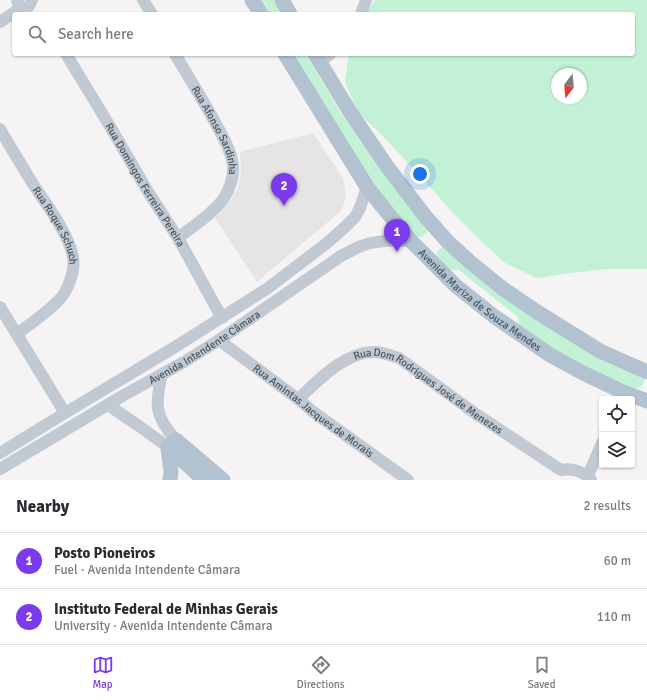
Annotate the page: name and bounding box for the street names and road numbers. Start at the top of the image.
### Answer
street label: Rua Afonso Sardinha [189,84,239,176]
street label: Rua Domingos Ferreira Pereira [102,121,188,249]
street label: Rua Roque Schuch [30,184,80,265]
street label: Avenida Mariza de Souza Mendes [415,246,544,354]
street label: Avenida Intendente Câmara [146,307,263,387]
street label: Rua Dom Rodrigues José de Menezes [352,346,505,437]
street label: Rua Amintas Jacques de Morais [250,362,376,460]

